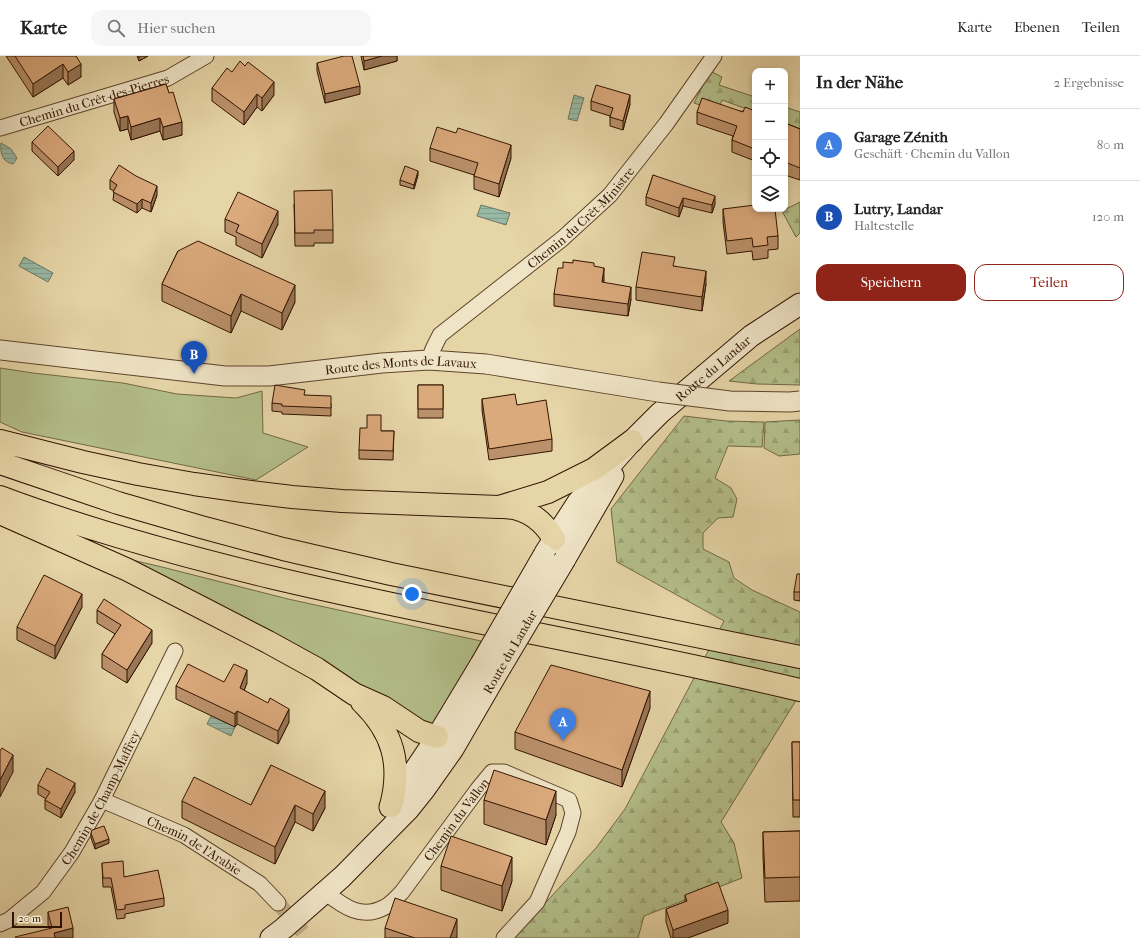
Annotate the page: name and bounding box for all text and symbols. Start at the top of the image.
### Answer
search box [91,10,371,46]
text: Karte [20,17,67,39]
icon: search [105,17,127,39]
text: Hier suchen [137,19,215,37]
text: Karte [957,19,992,36]
text: Ebenen [1014,19,1060,36]
text: Teilen [1082,19,1120,36]
map controls [752,68,788,212]
button: + [752,68,788,104]
street label: Chemin du Crêt-des-Pierres [17,71,171,129]
text: In der Nähe [816,72,903,92]
text: 2 Ergebnisse [1054,75,1124,90]
button: − [752,104,788,140]
text: Garage Zénith [854,128,948,146]
text: A [825,137,833,152]
text: 80 m [1097,137,1124,152]
button: locate [752,140,788,176]
text: Geschäft · Chemin du Vallon [854,146,1010,161]
street label: Chemin du Crêt-Ministre [524,163,637,271]
button: layers [752,176,788,212]
text: Lutry, Landar [854,200,943,218]
text: B [825,209,833,224]
text: 120 m [1092,209,1124,224]
text: Haltestelle [854,218,914,233]
button: Speichern [816,264,966,301]
button: Teilen [974,264,1124,301]
street label: Route du Landar [672,332,754,404]
pin: B [181,341,207,374]
street label: Route des Monts de Lavaux [324,352,478,377]
your location [402,584,422,604]
street label: Route du Landar [480,607,540,696]
pin: A [550,708,576,741]
street label: Chemin de Champ-Maffrey [58,726,143,868]
street label: Chemin du Vallon [420,774,492,863]
street label: Chemin de l'Arabie [145,813,245,878]
scale bar [12,910,62,929]
text: 20 m [18,912,41,925]

